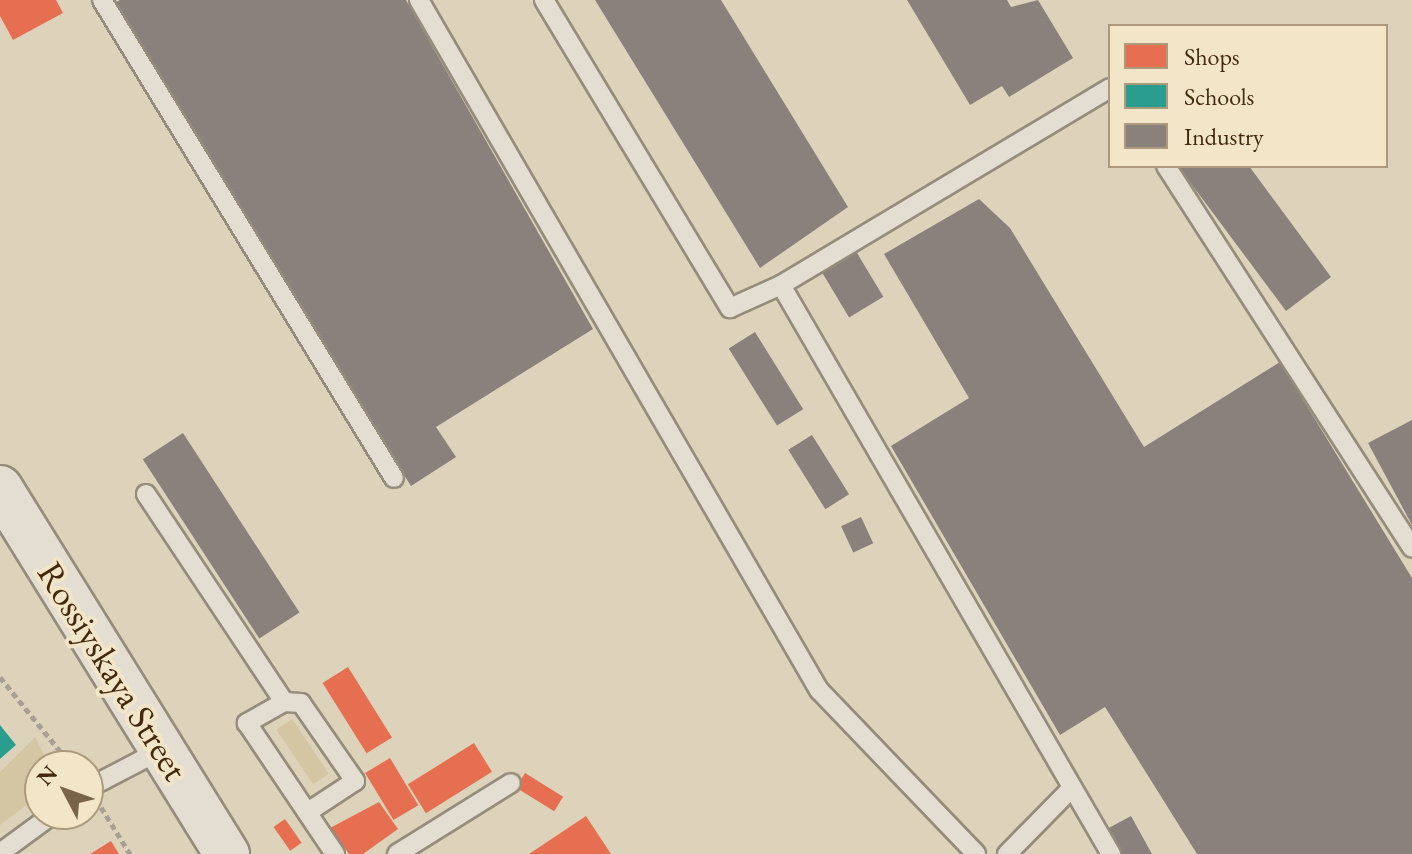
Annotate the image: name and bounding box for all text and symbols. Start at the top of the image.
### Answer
legend [1108,24,1388,168]
text: Shops [1184,41,1240,72]
text: Schools [1184,81,1254,112]
text: Industry [1184,121,1263,152]
street label: Rossiyskaya Street [29,554,197,788]
north arrow [24,750,104,830]
text: N [30,759,64,791]

